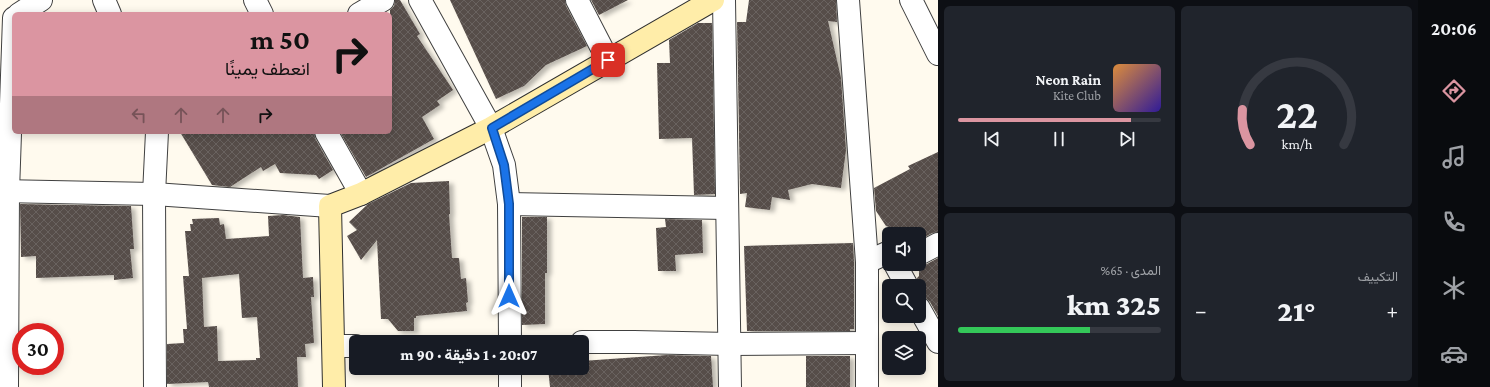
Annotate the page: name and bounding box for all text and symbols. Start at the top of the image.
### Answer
text: 20:06 [1431,19,1477,39]
text: 50 m [250,24,310,55]
icon: right [324,28,376,80]
pin [591,43,625,77]
icon: arrive [597,49,619,71]
text: انعطف يمينًا [225,59,310,79]
text: Neon Rain [1035,72,1101,88]
icon: directions [1440,77,1468,105]
text: Kite Club [1053,88,1101,103]
text: 22 [1276,90,1317,136]
icon: left [128,104,150,126]
icon: ahead [170,104,192,126]
icon: ahead [212,104,234,126]
icon: right [254,104,276,126]
icon: previous [981,128,1003,150]
icon: pause [1048,128,1070,150]
icon: next [1116,128,1138,150]
text: km/h [1281,135,1312,151]
icon: music [1440,143,1468,171]
icon: phone [1440,208,1468,236]
map controls [882,227,926,375]
button: sound [882,227,926,271]
text: المدى · 65% [1101,263,1161,278]
text: التكييف [1358,269,1398,284]
icon: climate [1440,274,1468,302]
position arrow [488,275,530,317]
button: search [882,279,926,323]
text: 325 km [1067,288,1161,321]
text: 21° [1277,294,1316,327]
text: − [1195,298,1207,323]
text: + [1386,298,1398,323]
speed limit sign: 30 [12,323,64,375]
button: layers [882,331,926,375]
icon: car [1440,340,1468,368]
text: 20:07 · 1 دقيقة · 90 m [401,347,537,363]

